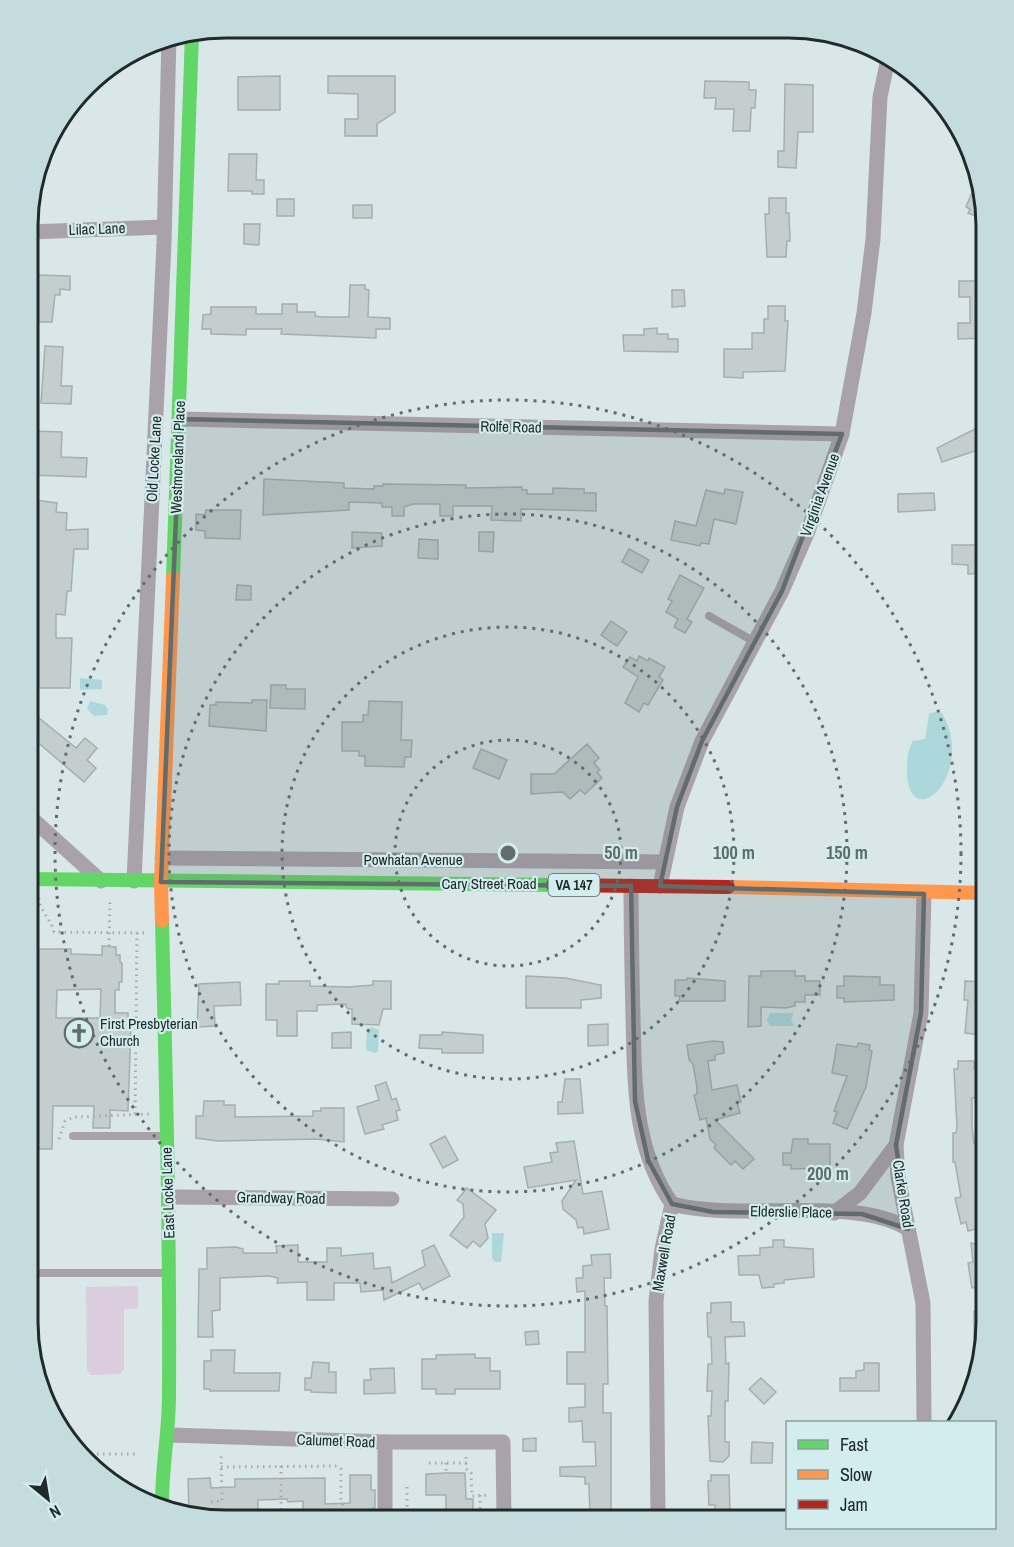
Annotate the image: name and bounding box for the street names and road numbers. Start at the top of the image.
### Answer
street label: Lilac Lane [68,217,126,240]
street label: Westmoreland Place [165,400,190,514]
street label: Old Locke Lane [141,415,166,503]
street label: Rolfe Road [480,415,542,438]
street label: Virginia Avenue [795,450,844,539]
street label: Powhatan Avenue [364,849,463,870]
street label: Cary Street Road [441,873,537,894]
road number: VA 147 [548,874,600,896]
street label: East Locke Lane [155,1147,180,1239]
street label: Clarke Road [888,1159,919,1229]
street label: Grandway Road [236,1186,326,1209]
street label: Elderslie Place [750,1200,832,1223]
street label: Maxwell Road [646,1213,681,1293]
street label: Calumet Road [296,1429,376,1452]

